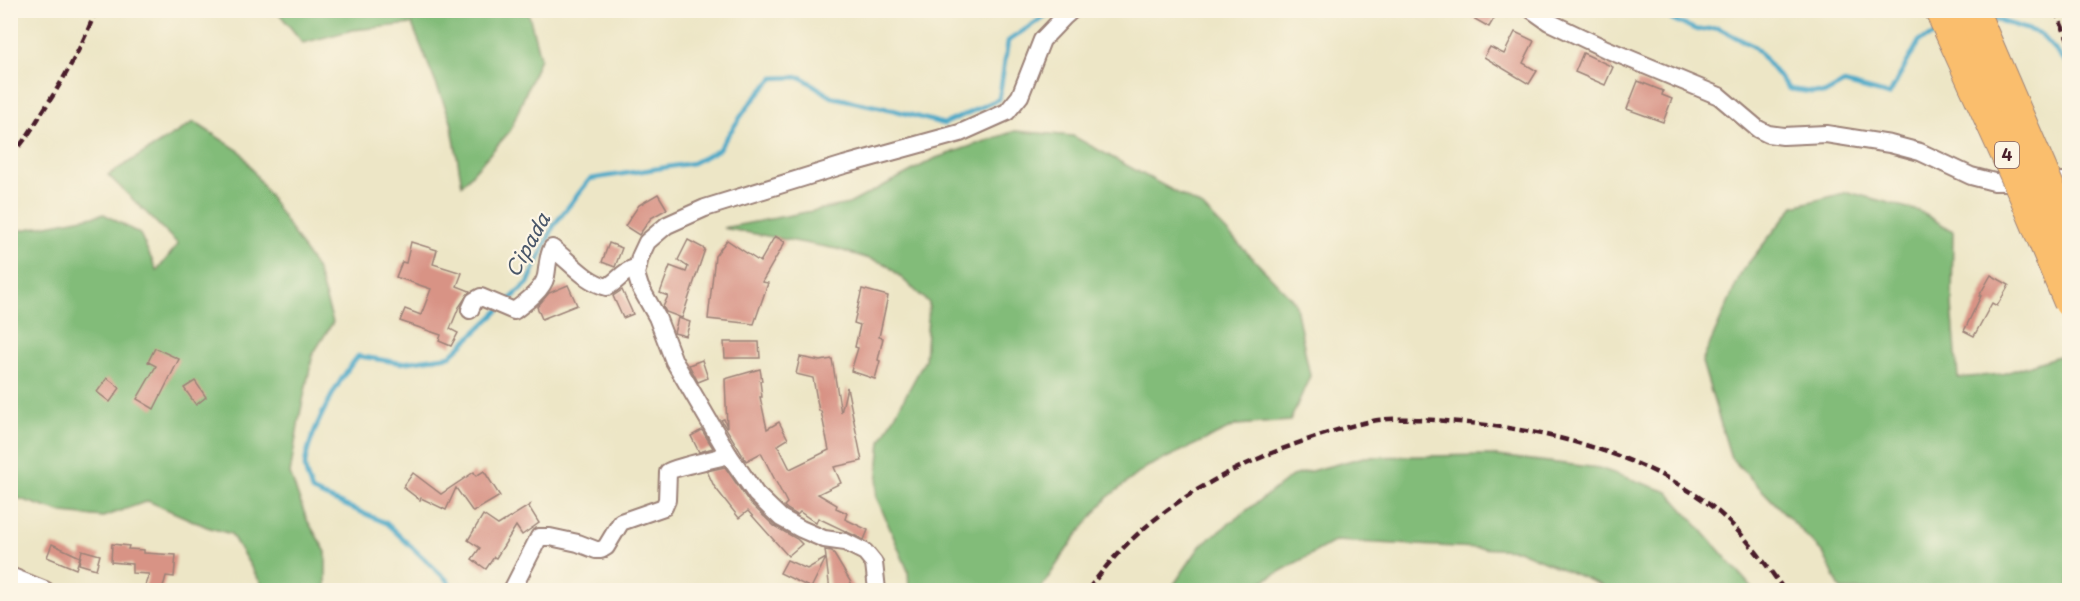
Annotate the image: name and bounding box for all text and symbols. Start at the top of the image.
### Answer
road number: 4 [1995,142,2019,168]
water label: Cipada [497,206,558,282]

